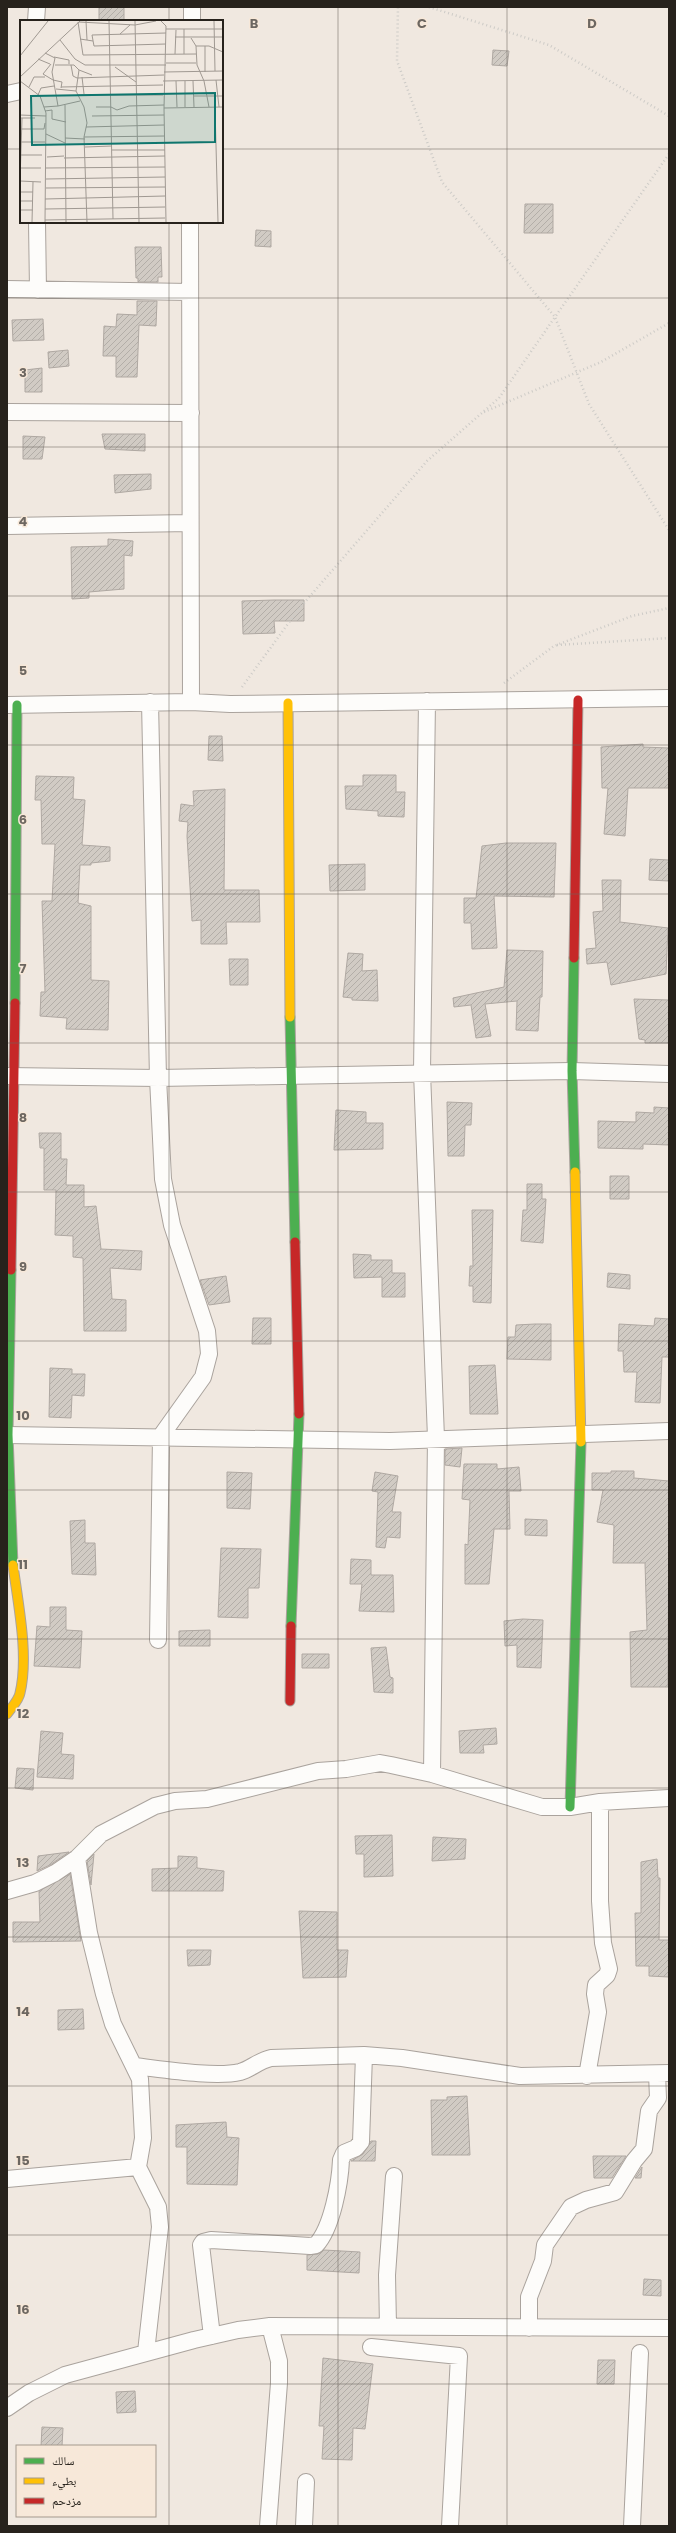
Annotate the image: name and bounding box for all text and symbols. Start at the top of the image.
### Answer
text: B [250,14,259,33]
text: C [417,14,427,33]
text: D [587,14,597,33]
inset map [20,20,223,223]
text: 3 [19,363,27,382]
text: 4 [19,512,28,531]
text: 5 [19,661,27,680]
text: 6 [19,810,27,829]
text: 7 [20,959,27,978]
text: 8 [19,1108,27,1127]
text: 9 [19,1257,27,1276]
text: 10 [16,1406,30,1425]
text: 11 [18,1555,28,1574]
text: 12 [17,1704,30,1723]
text: 13 [17,1853,30,1872]
text: 14 [16,2002,30,2021]
text: 15 [16,2151,30,2170]
text: 16 [16,2300,30,2319]
legend [16,2445,156,2517]
text: سالك [52,2452,74,2469]
text: بطيء [52,2472,76,2491]
text: مزدحم [52,2492,81,2509]

